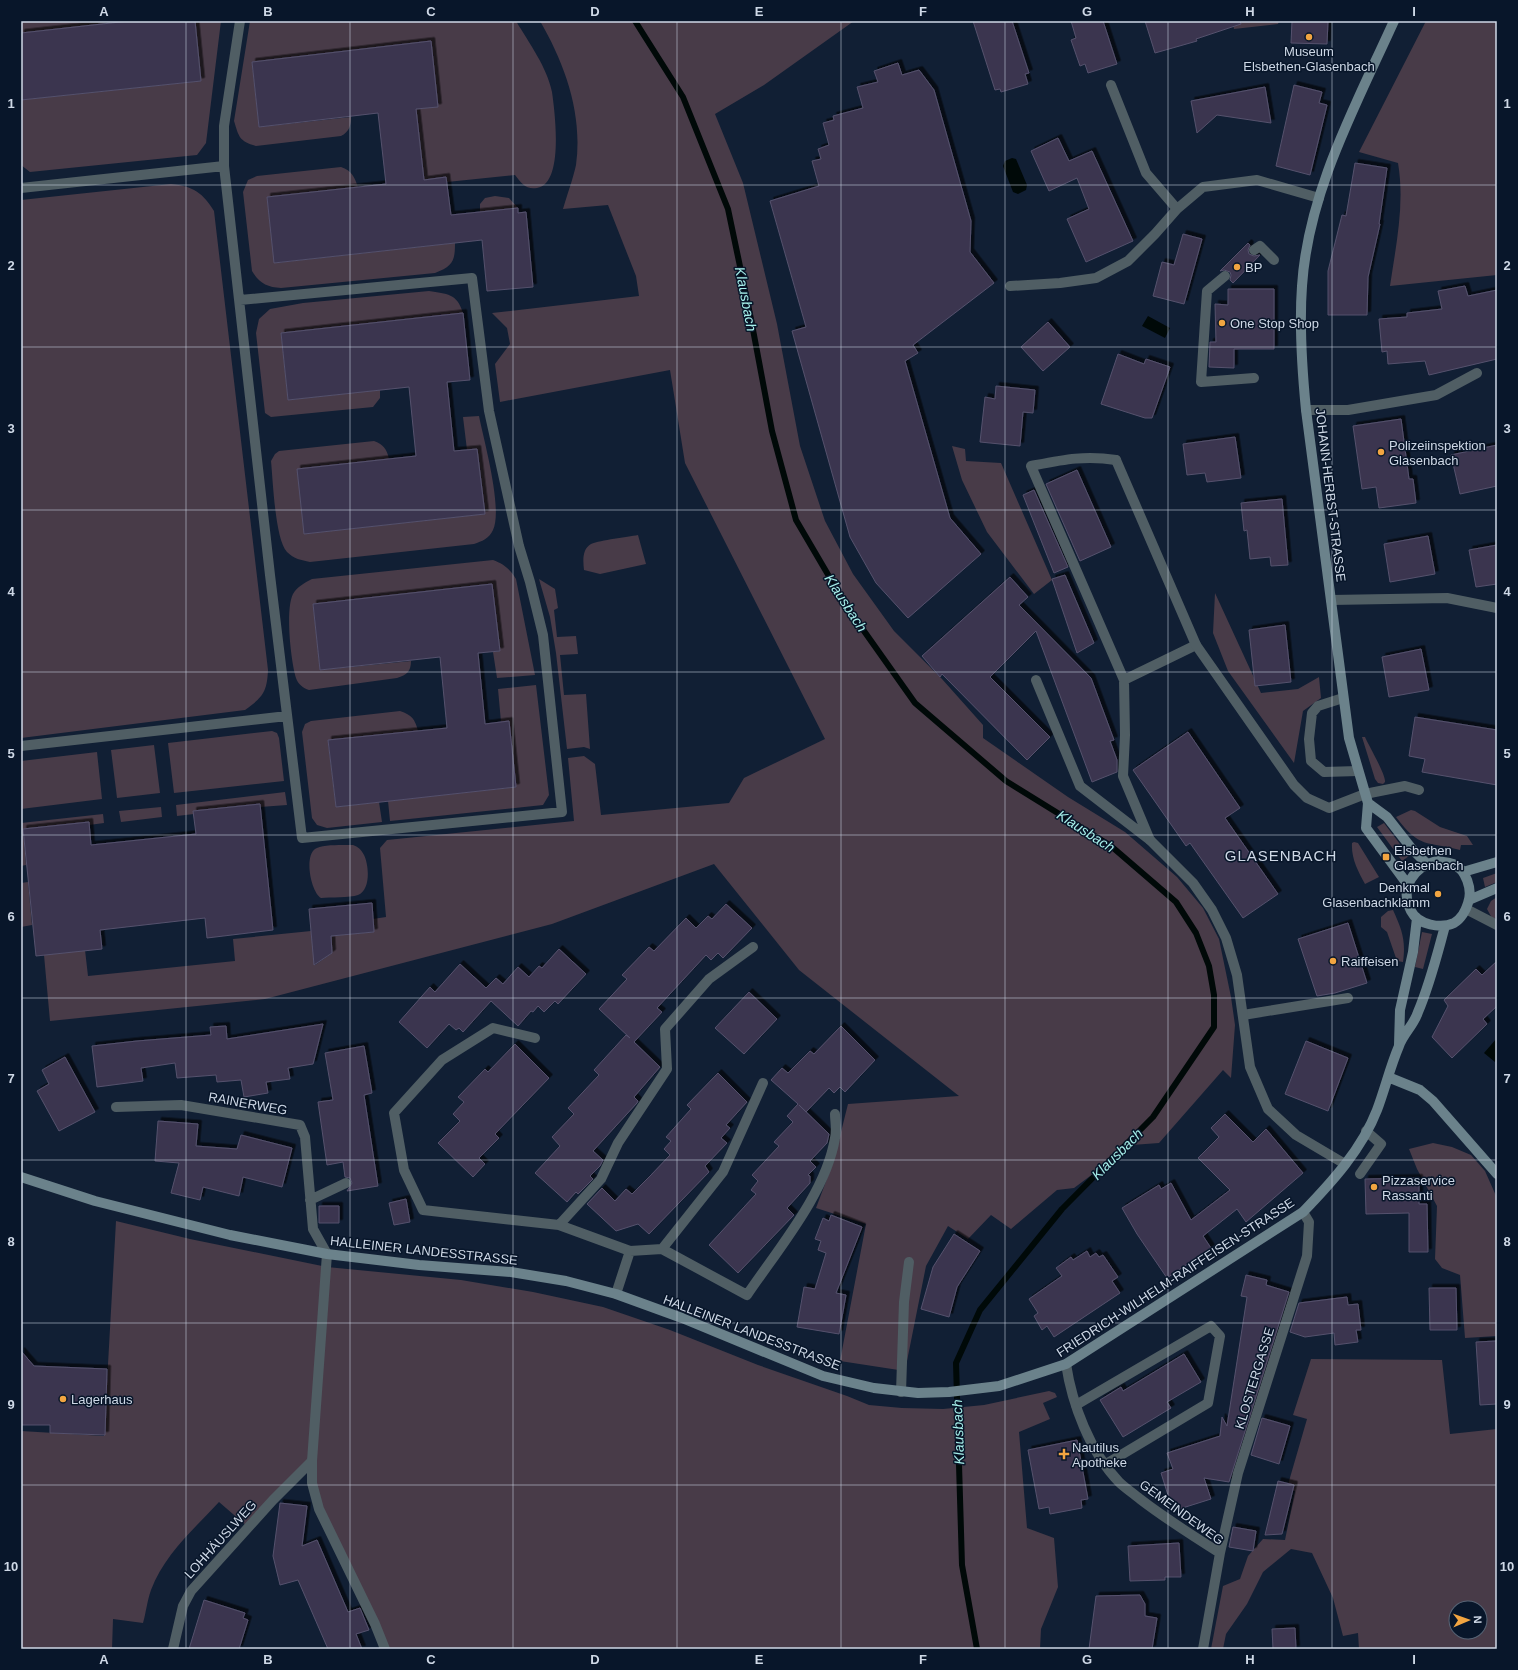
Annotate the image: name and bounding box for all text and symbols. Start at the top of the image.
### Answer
text: A [99,4,109,19]
text: B [263,4,273,19]
text: C [426,4,436,19]
text: D [590,4,600,19]
text: E [755,4,764,19]
text: F [919,4,927,19]
text: G [1082,4,1092,19]
text: H [1245,4,1255,19]
text: I [1412,4,1416,19]
marker: Museum Elsbethen-Glasenbach [1304,32,1314,42]
place label: Museum Elsbethen-Glasenbach [1243,44,1375,74]
text: 1 [7,96,15,111]
text: 1 [1503,96,1511,111]
text: 2 [7,258,15,273]
text: 2 [1503,258,1511,273]
place label: BP [1245,260,1262,275]
marker: BP [1232,262,1242,272]
water label: Klausbach [732,265,760,333]
place label: One Stop Shop [1230,316,1319,331]
marker: One Stop Shop [1217,318,1227,328]
street label: JOHANN-HERBST-STRASSE [1312,407,1349,583]
text: 3 [7,421,15,436]
text: 3 [1503,421,1511,436]
place label: Polizeiinspektion Glasenbach [1389,438,1486,468]
marker: Polizeiinspektion Glasenbach [1376,447,1386,457]
water label: Klausbach [821,571,871,635]
text: 4 [7,584,15,599]
text: 4 [1503,584,1511,599]
text: 5 [7,746,15,761]
text: 5 [1503,746,1511,761]
water label: Klausbach [1054,806,1118,856]
place label: Elsbethen Glasenbach [1394,843,1463,873]
district label: GLASENBACH [1225,847,1337,864]
marker: Elsbethen Glasenbach [1381,852,1391,862]
place label: Denkmal Glasenbachklamm [1322,880,1430,910]
marker: Denkmal Glasenbachklamm [1433,889,1443,899]
text: 6 [7,909,15,924]
text: 6 [1503,909,1511,924]
place label: Raiffeisen [1341,954,1399,969]
marker: Raiffeisen [1328,956,1338,966]
text: 7 [7,1071,15,1086]
text: 7 [1503,1071,1511,1086]
street label: RAINERWEG [207,1089,289,1118]
water label: Klausbach [1088,1125,1146,1183]
place label: Pizzaservice Rassanti [1382,1173,1455,1203]
marker: Pizzaservice Rassanti [1369,1182,1379,1192]
street label: FRIEDRICH-WILHELM-RAIFFEISEN-STRASSE [1054,1195,1297,1360]
street label: HALLEINER LANDESSTRASSE [329,1233,519,1268]
text: 8 [7,1234,15,1249]
text: 8 [1503,1234,1511,1249]
street label: HALLEINER LANDESSTRASSE [661,1292,843,1373]
street label: KLOSTERGASSE [1232,1325,1277,1431]
place label: Lagerhaus [71,1392,133,1407]
marker: Lagerhaus [58,1394,68,1404]
text: 9 [7,1397,15,1412]
text: 9 [1503,1397,1511,1412]
water label: Klausbach [949,1399,967,1465]
place label: Nautilus Apotheke [1072,1440,1127,1470]
marker: Nautilus Apotheke [1059,1449,1069,1459]
street label: GEMEINDEWEG [1137,1477,1227,1548]
street label: LOHHÄUSLWEG [181,1497,259,1582]
text: 10 [4,1559,18,1574]
text: 10 [1500,1559,1514,1574]
north arrow [1448,1600,1488,1640]
text: N [1472,1615,1484,1624]
text: A [99,1652,109,1667]
text: B [263,1652,273,1667]
text: C [426,1652,436,1667]
text: D [590,1652,600,1667]
text: E [755,1652,764,1667]
text: F [919,1652,927,1667]
text: G [1082,1652,1092,1667]
text: H [1245,1652,1255,1667]
text: I [1412,1652,1416,1667]

